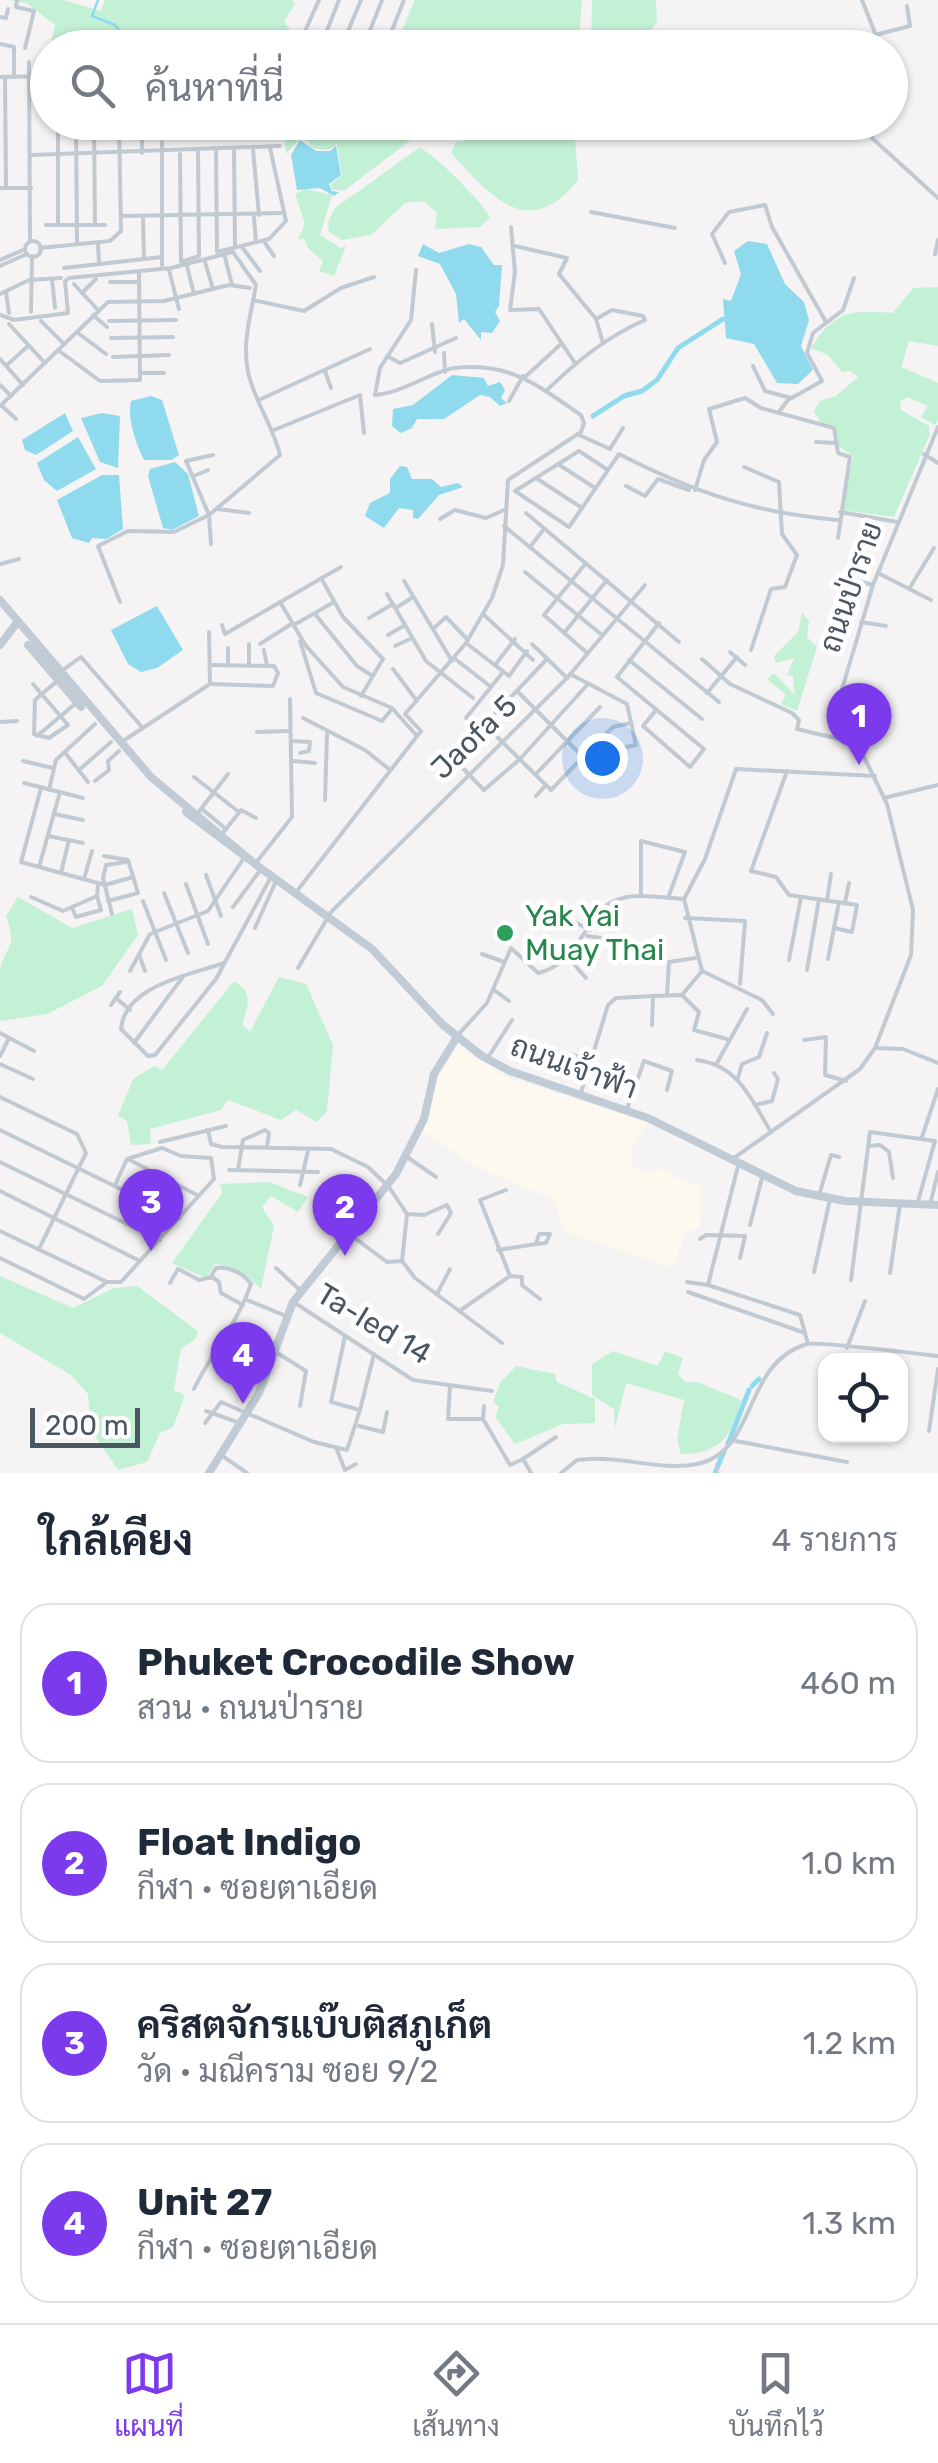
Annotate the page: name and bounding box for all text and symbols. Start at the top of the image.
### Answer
search box [30,30,908,140]
icon: search [65,58,120,113]
text: ค้นหาที่นี่ [145,65,284,111]
street label: ถนนป่าราย [812,517,890,657]
pin: 1 [826,682,892,765]
street label: Jaofa 5 [424,687,524,787]
your location [577,733,628,784]
place label: Yak Yai Muay Thai [525,898,664,968]
marker: Yak Yai Muay Thai [494,922,516,944]
street label: ถนนเจ้าฟ้า [506,1025,643,1107]
pin: 3 [118,1168,184,1251]
pin: 2 [312,1174,378,1256]
street label: Ta-Ied 14 [310,1276,438,1372]
pin: 4 [210,1322,276,1404]
map controls [818,1353,908,1443]
button: locate [818,1353,908,1443]
scale bar [30,1403,140,1448]
text: 200 m [45,1409,129,1442]
text: ใกล้เคียง [40,1516,193,1566]
text: 4 รายการ [772,1521,898,1559]
text: Phuket Crocodile Show [137,1639,575,1685]
text: 1 [67,1664,82,1702]
text: 460 m [800,1664,896,1702]
text: สวน · ถนนป่าราย [137,1689,364,1727]
text: Float Indigo [137,1819,362,1865]
text: 2 [64,1844,85,1882]
text: 1.0 km [802,1844,896,1882]
text: กีฬา · ซอยตาเอียด [137,1869,378,1907]
text: คริสตจักรแบ๊บติสภูเก็ต [137,2002,492,2048]
text: 3 [64,2024,85,2062]
text: 1.2 km [803,2024,896,2062]
text: วัด · มณีคราม ซอย 9/2 [137,2052,438,2090]
text: Unit 27 [137,2179,272,2225]
text: 4 [64,2204,85,2242]
text: 1.3 km [802,2204,896,2242]
text: กีฬา · ซอยตาเอียด [137,2229,378,2267]
tab: แผนที่ [114,2346,184,2443]
tab: เส้นทาง [412,2346,500,2443]
tab: บันทึกไว้ [728,2346,824,2443]

